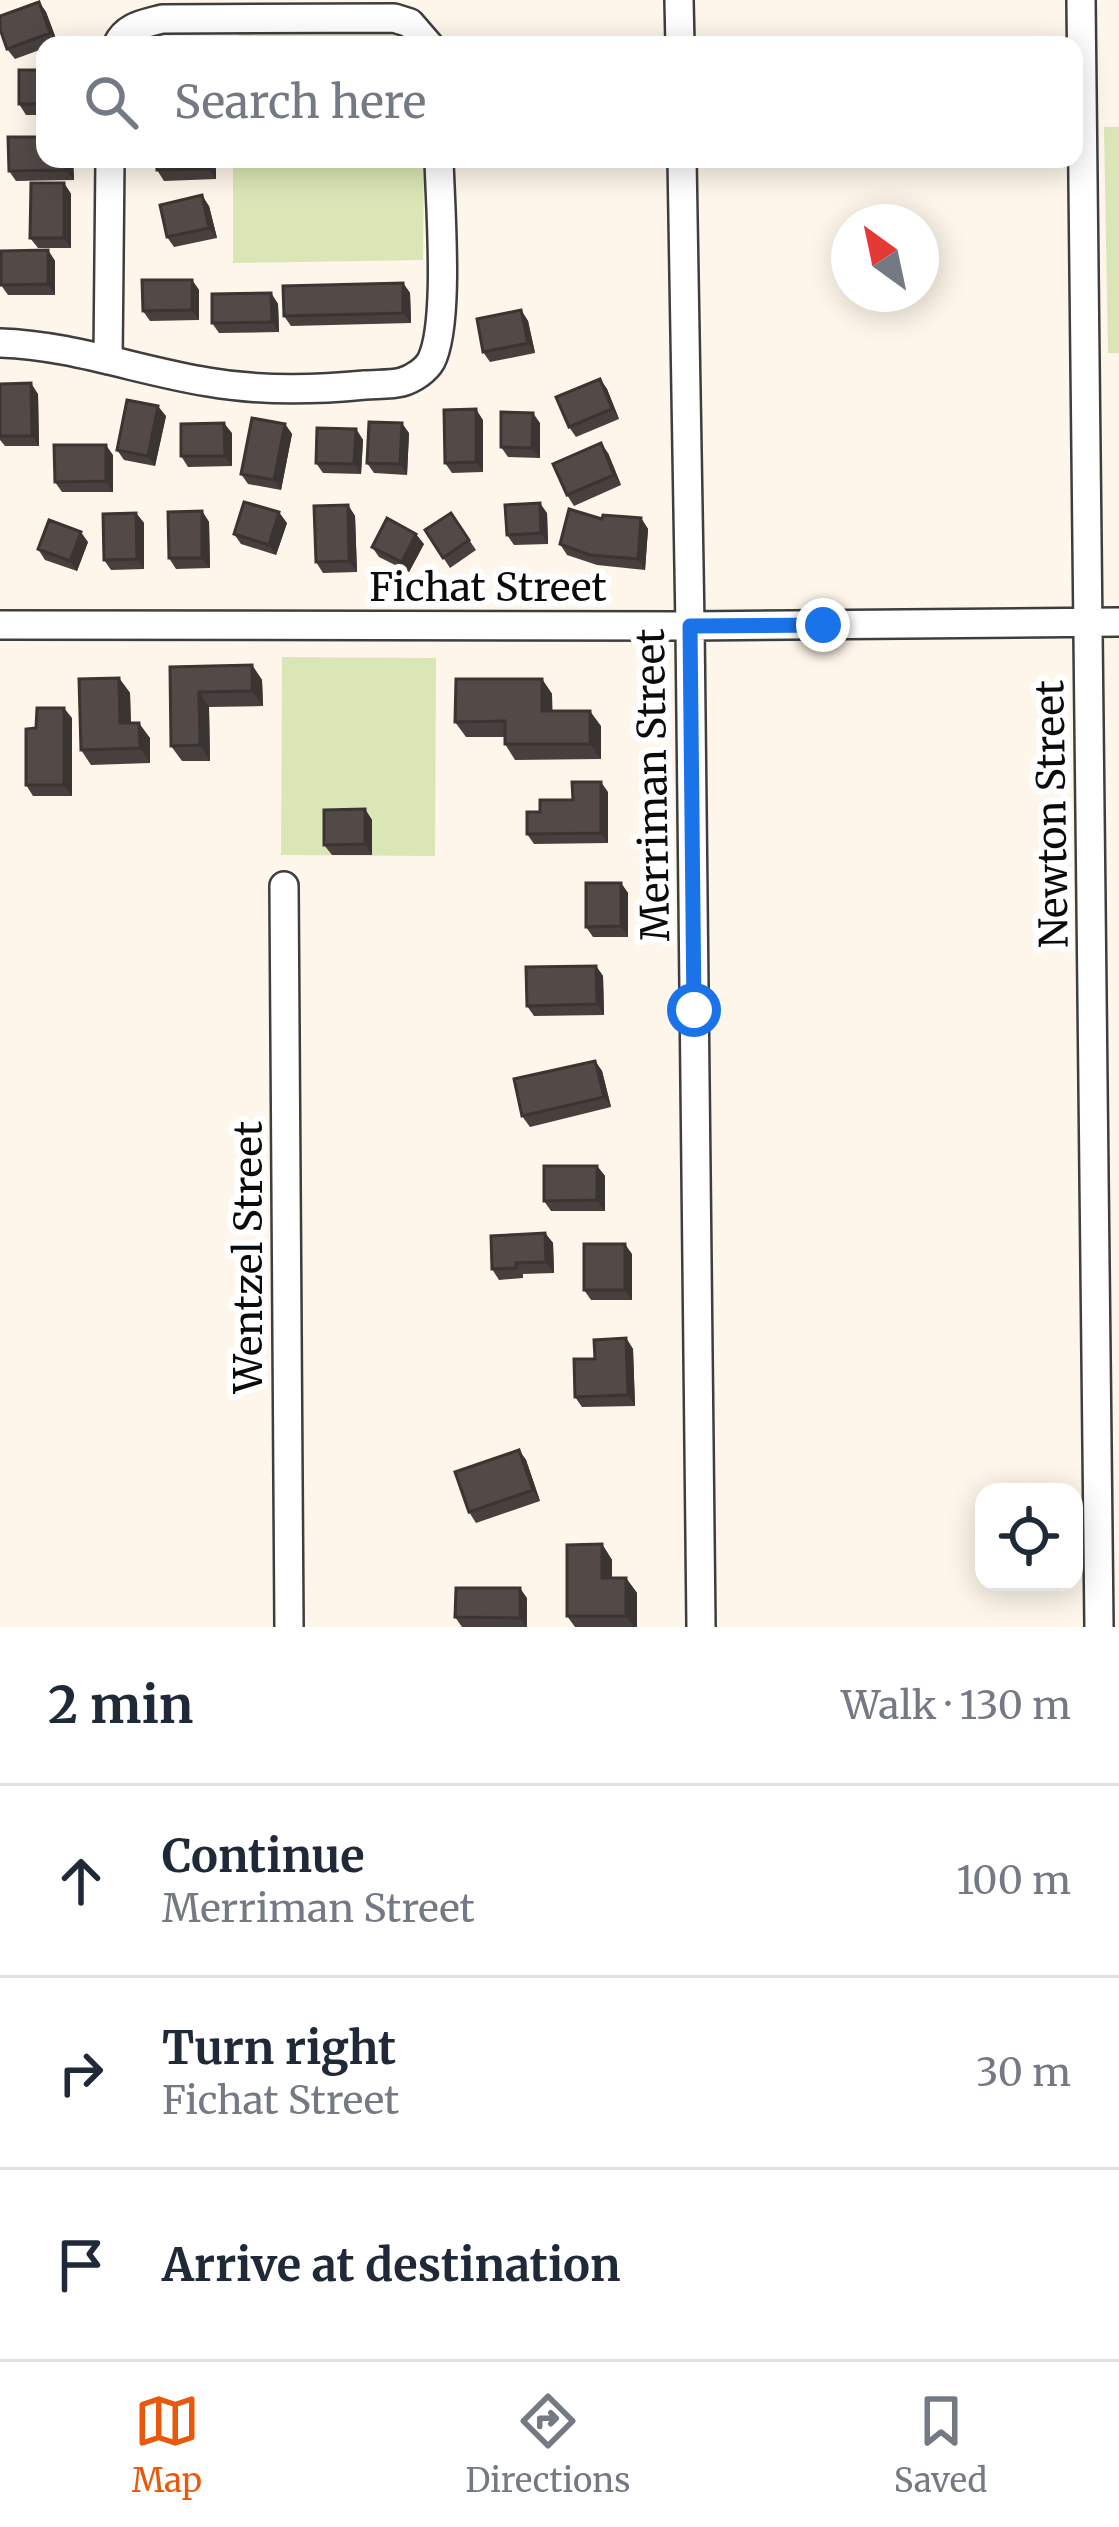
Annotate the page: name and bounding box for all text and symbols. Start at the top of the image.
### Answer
search box [36,36,1083,168]
icon: search [78,69,144,135]
text: Search here [174,74,426,130]
north arrow [831,204,939,312]
street label: Fichat Street [369,563,607,612]
route end [796,598,850,652]
street label: Merriman Street [626,628,680,942]
street label: Newton Street [1025,680,1079,948]
route start [667,983,721,1037]
street label: Wentzel Street [224,1121,273,1394]
map controls [975,1483,1083,1591]
button: locate [975,1483,1083,1591]
text: 2 min [48,1673,193,1737]
text: Walk · 130 m [841,1681,1071,1730]
text: Continue [162,1828,364,1884]
icon: ahead [48,1848,114,1914]
text: 100 m [956,1856,1071,1905]
text: Merriman Street [162,1884,475,1933]
text: Turn right [162,2020,396,2076]
icon: right [48,2040,114,2106]
text: 30 m [976,2048,1071,2097]
text: Fichat Street [162,2076,399,2125]
icon: arrive [48,2232,114,2298]
text: Arrive at destination [162,2237,620,2293]
tab: Map [132,2388,202,2501]
tab: Directions [465,2388,630,2501]
tab: Saved [894,2388,987,2501]

